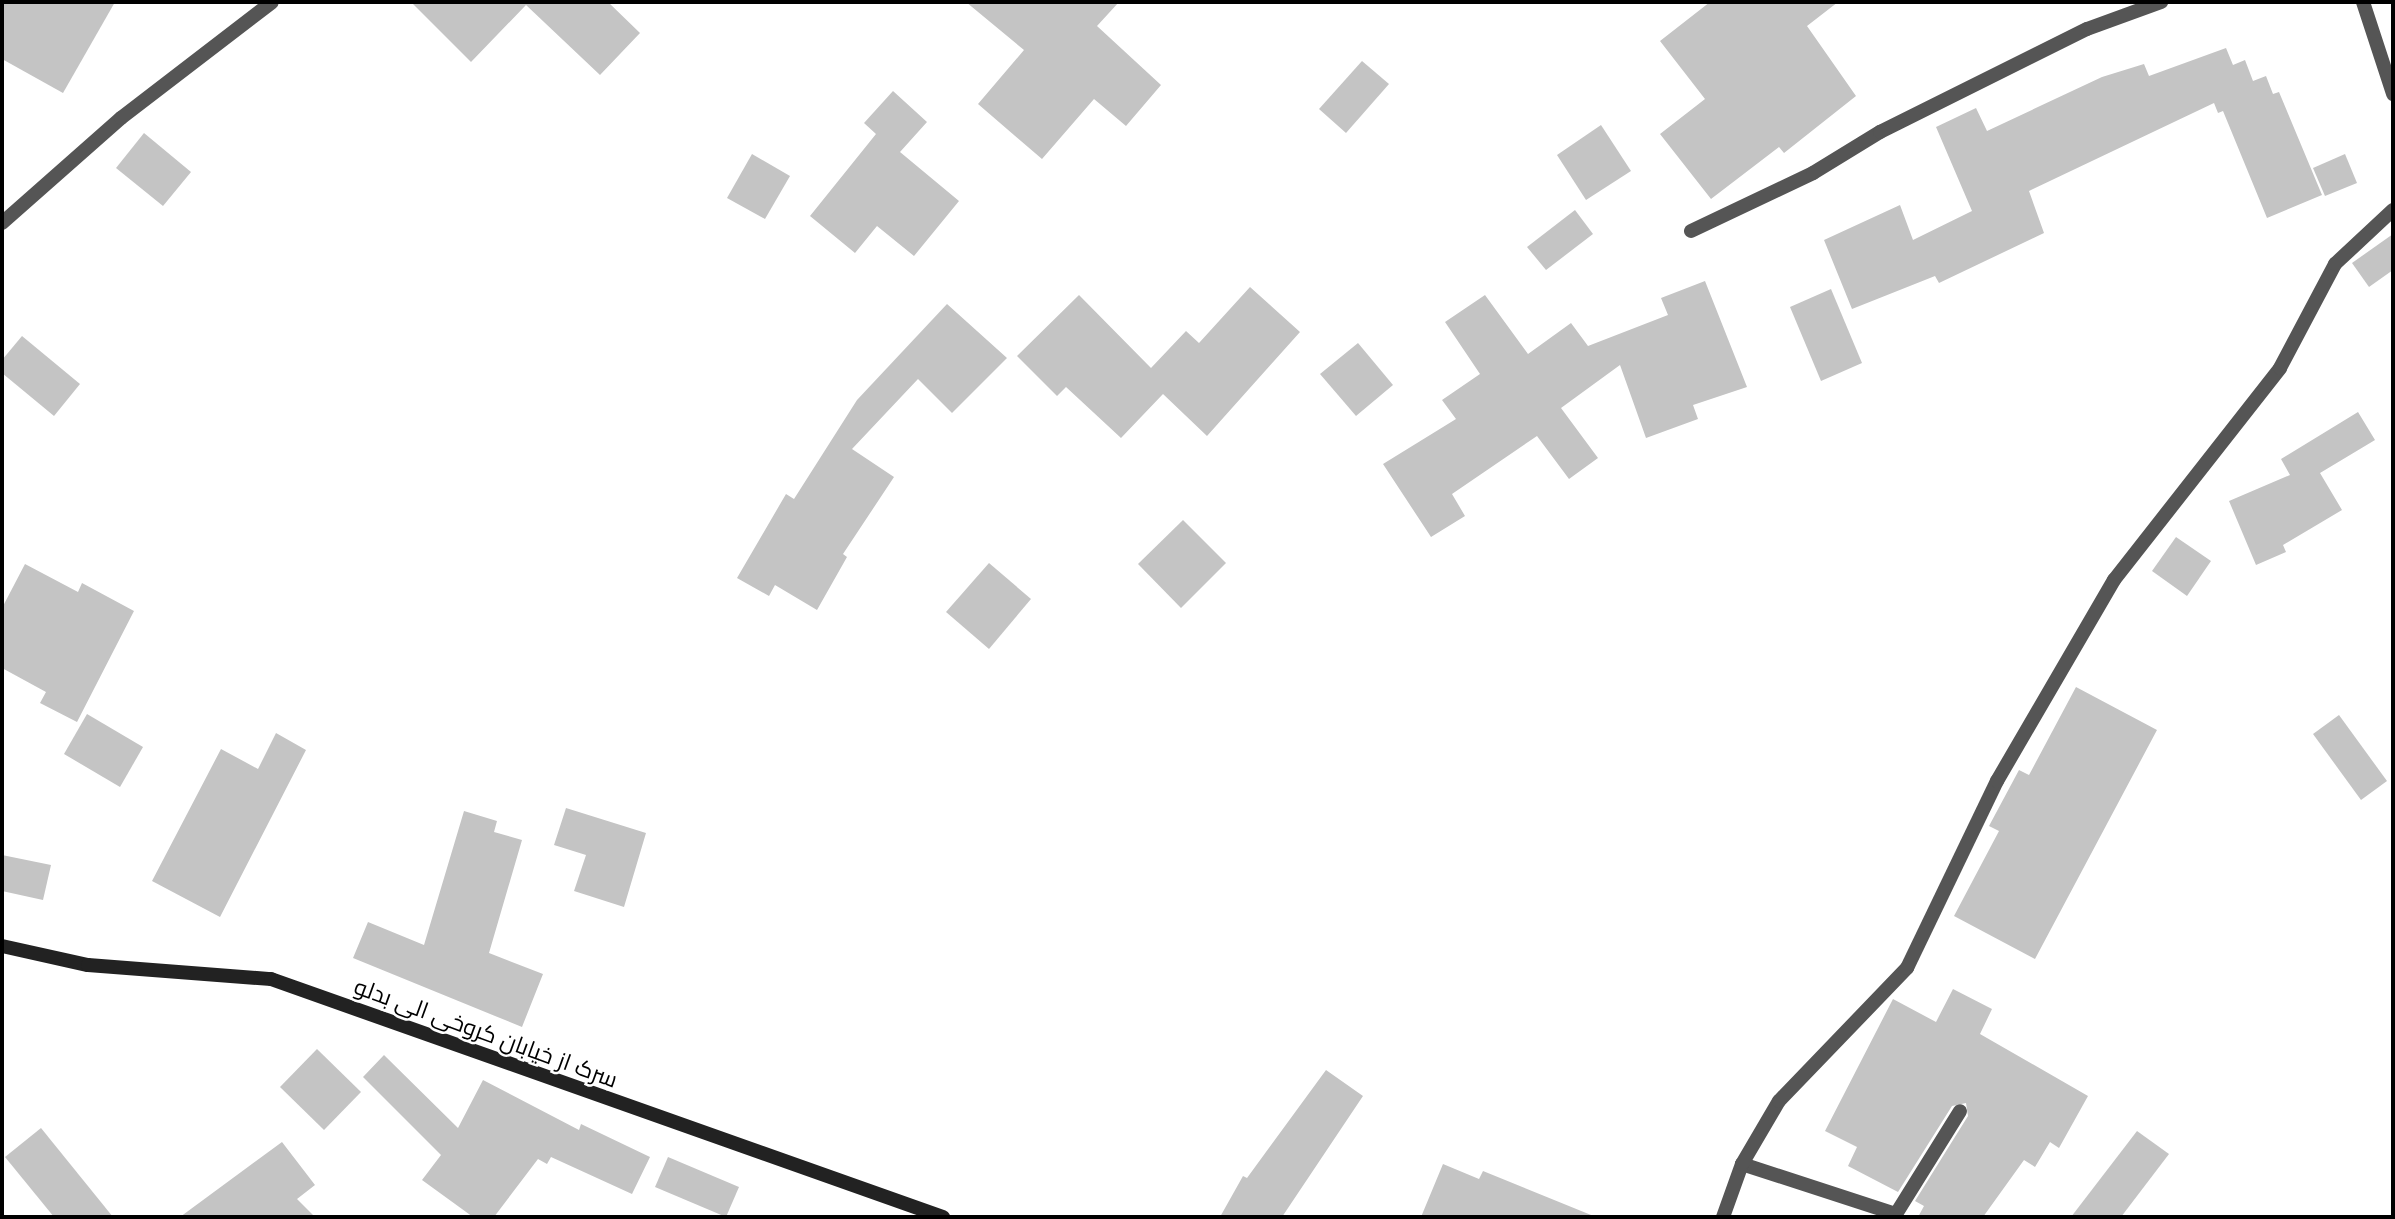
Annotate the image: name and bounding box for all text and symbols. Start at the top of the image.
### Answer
street label: سرک از خیابان کروخی الی بدلو [351,972,621,1094]

